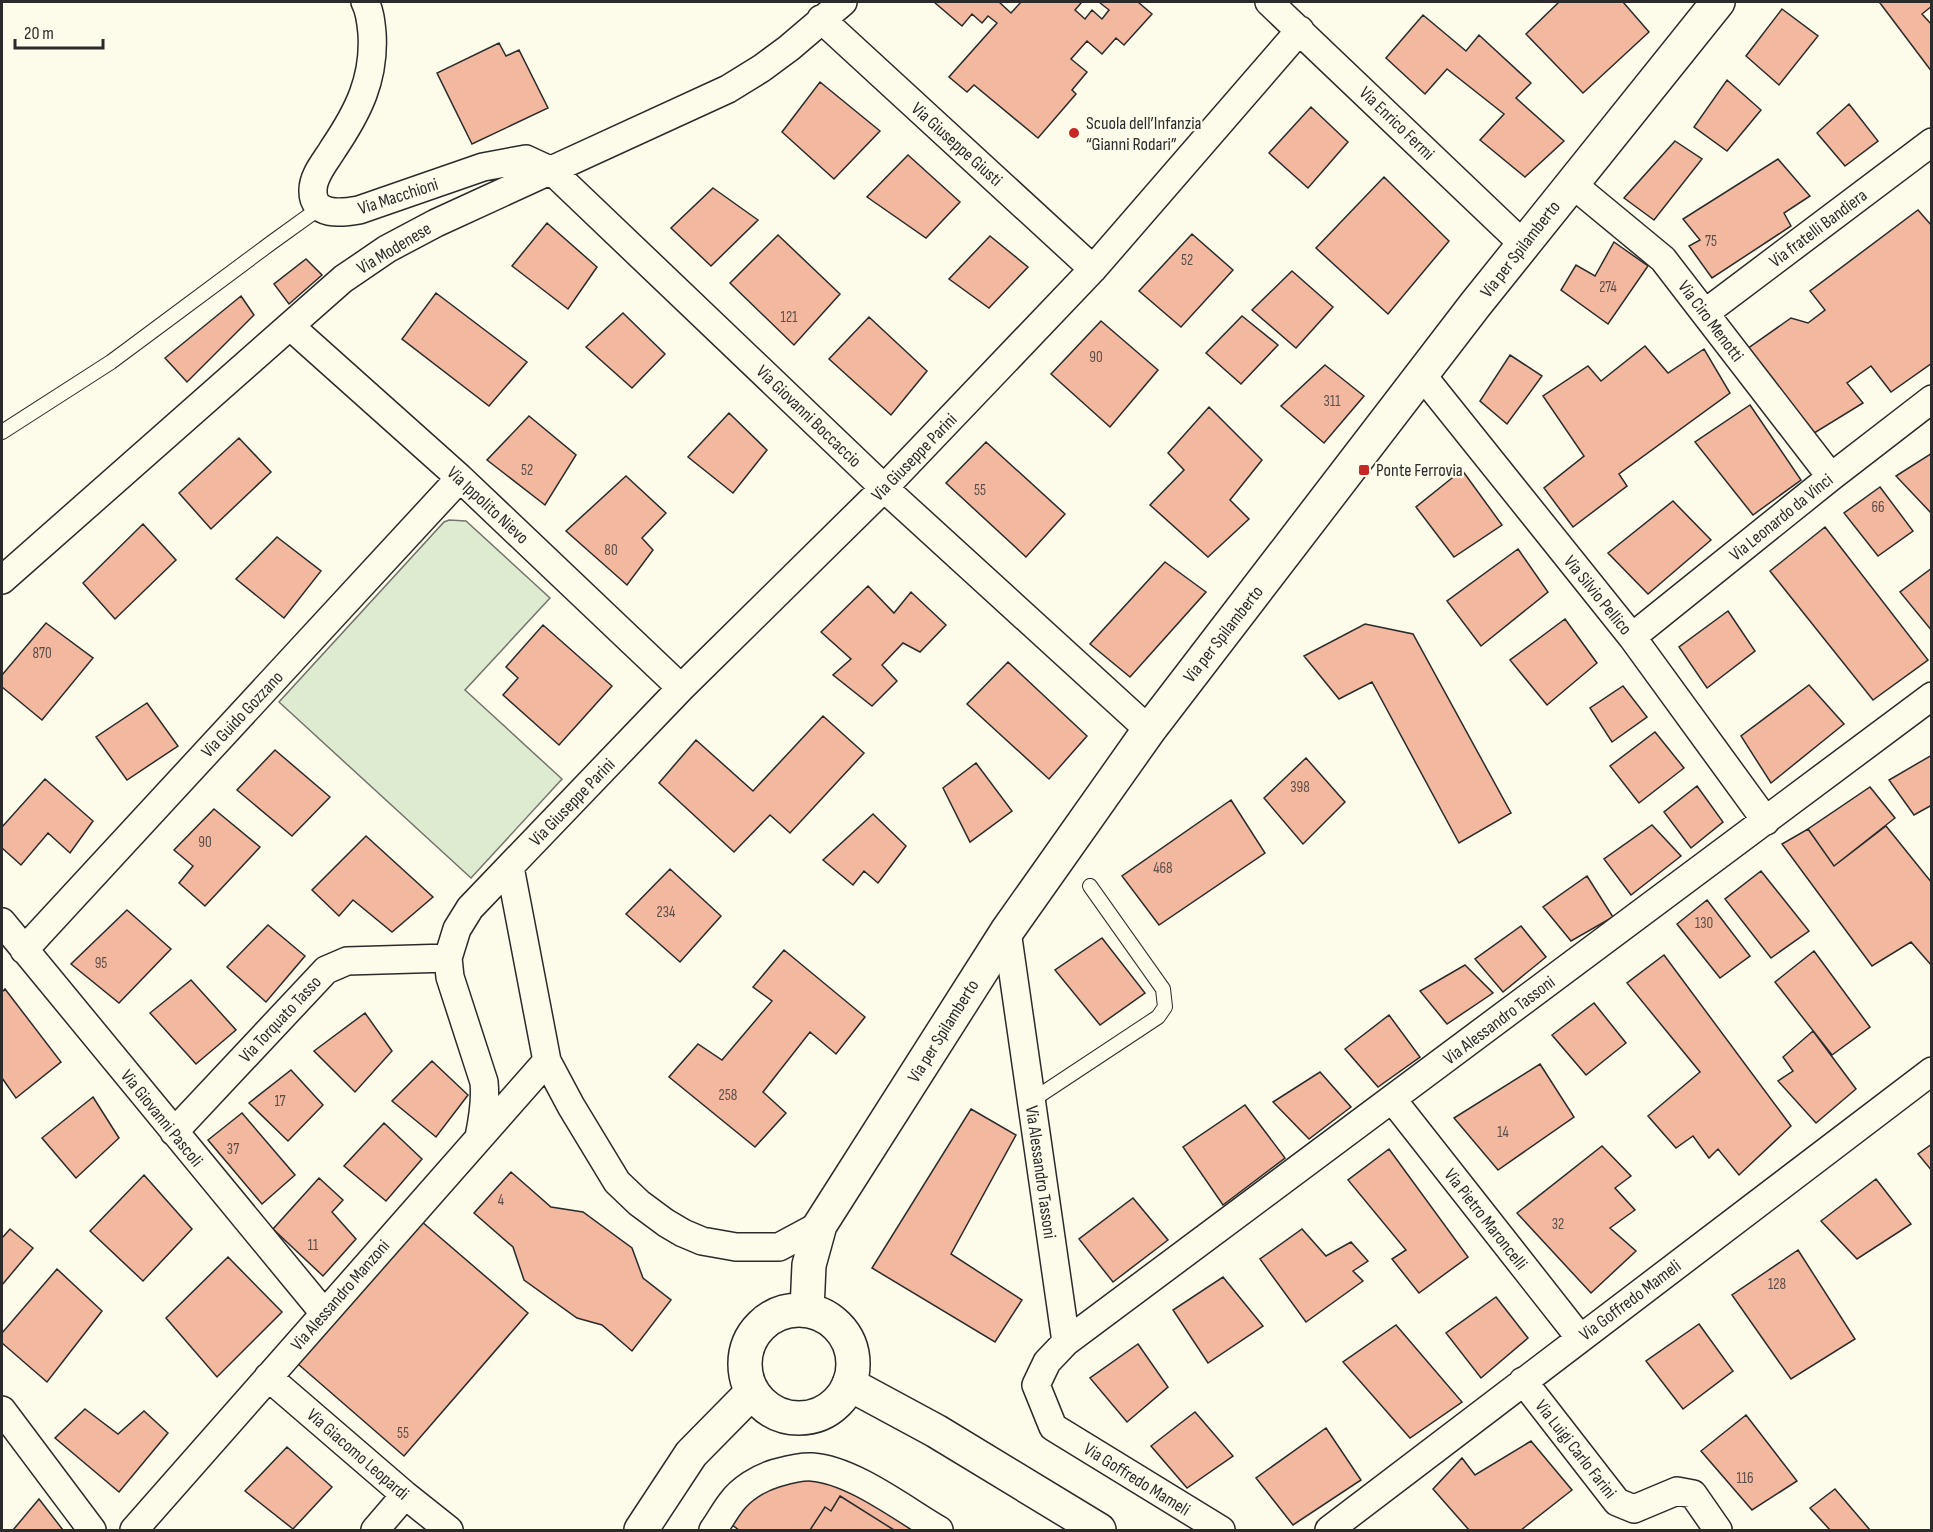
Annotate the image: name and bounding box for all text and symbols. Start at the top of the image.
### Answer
scale bar [15,12,104,50]
text: 20 m [24,23,54,44]
street label: Via Enrico Fermi [1355,82,1439,164]
street label: Via Giuseppe Giusti [907,98,1006,191]
place label: Scuola dell’Infanzia “Gianni Rodari” [1086,113,1202,155]
marker: Scuola dell’Infanzia “Gianni Rodari” [1067,126,1081,140]
street label: Via Macchioni [356,174,441,219]
street label: Via fratelli Bandiera [1765,185,1871,272]
street label: Via per Spilamberto [1476,197,1565,302]
street label: Via Modenese [353,218,435,279]
house number: 75 [1705,232,1717,251]
house number: 52 [1181,251,1193,270]
street label: Via Ciro Menotti [1673,277,1748,366]
house number: 274 [1599,278,1617,297]
house number: 121 [781,308,798,327]
house number: 90 [1089,348,1103,367]
street label: Via Giovanni Boccaccio [752,361,866,472]
house number: 311 [1324,392,1341,411]
street label: Via Giuseppe Parini [867,409,961,506]
place label: Ponte Ferrovia [1376,460,1463,481]
house number: 52 [521,461,533,480]
street label: Via Ippolito Nievo [442,462,533,548]
marker: Ponte Ferrovia [1357,463,1371,477]
street label: Via Leonardo da Vinci [1725,469,1837,565]
house number: 55 [974,481,986,500]
house number: 66 [1871,498,1885,517]
house number: 80 [604,541,618,560]
street label: Via Silvio Pellico [1559,551,1636,639]
street label: Via per Spilamberto [1179,582,1268,687]
house number: 870 [32,644,52,663]
street label: Via Guido Gozzano [197,667,288,762]
street label: Via Giuseppe Parini [525,754,619,851]
house number: 398 [1290,778,1310,797]
house number: 90 [198,833,212,852]
house number: 468 [1153,859,1173,878]
house number: 234 [657,903,675,922]
house number: 130 [1695,914,1713,933]
house number: 95 [95,954,107,973]
street label: Via Torquato Tasso [235,972,326,1067]
street label: Via Alessandro Tassoni [1439,972,1559,1069]
street label: Via per Spilamberto [903,976,983,1087]
street label: Via Giovanni Pascoli [116,1066,207,1171]
house number: 258 [719,1086,737,1105]
house number: 17 [274,1092,286,1111]
street label: Via Alessandro Tassoni [1021,1104,1060,1240]
house number: 14 [1497,1123,1509,1142]
house number: 37 [227,1140,239,1159]
street label: Via Pietro Maroncelli [1440,1165,1532,1274]
house number: 4 [498,1191,504,1210]
house number: 32 [1552,1215,1564,1234]
street label: Via Alessandro Manzoni [287,1236,394,1355]
house number: 11 [308,1236,319,1255]
street label: Via Goffredo Mameli [1575,1255,1685,1345]
house number: 128 [1768,1275,1786,1294]
street label: Via Luigi Carlo Farini [1531,1396,1621,1503]
street label: Via Giacomo Leopardi [302,1404,413,1504]
house number: 55 [397,1424,409,1443]
street label: Via Goffredo Mameli [1080,1438,1194,1521]
house number: 116 [1736,1469,1754,1488]

